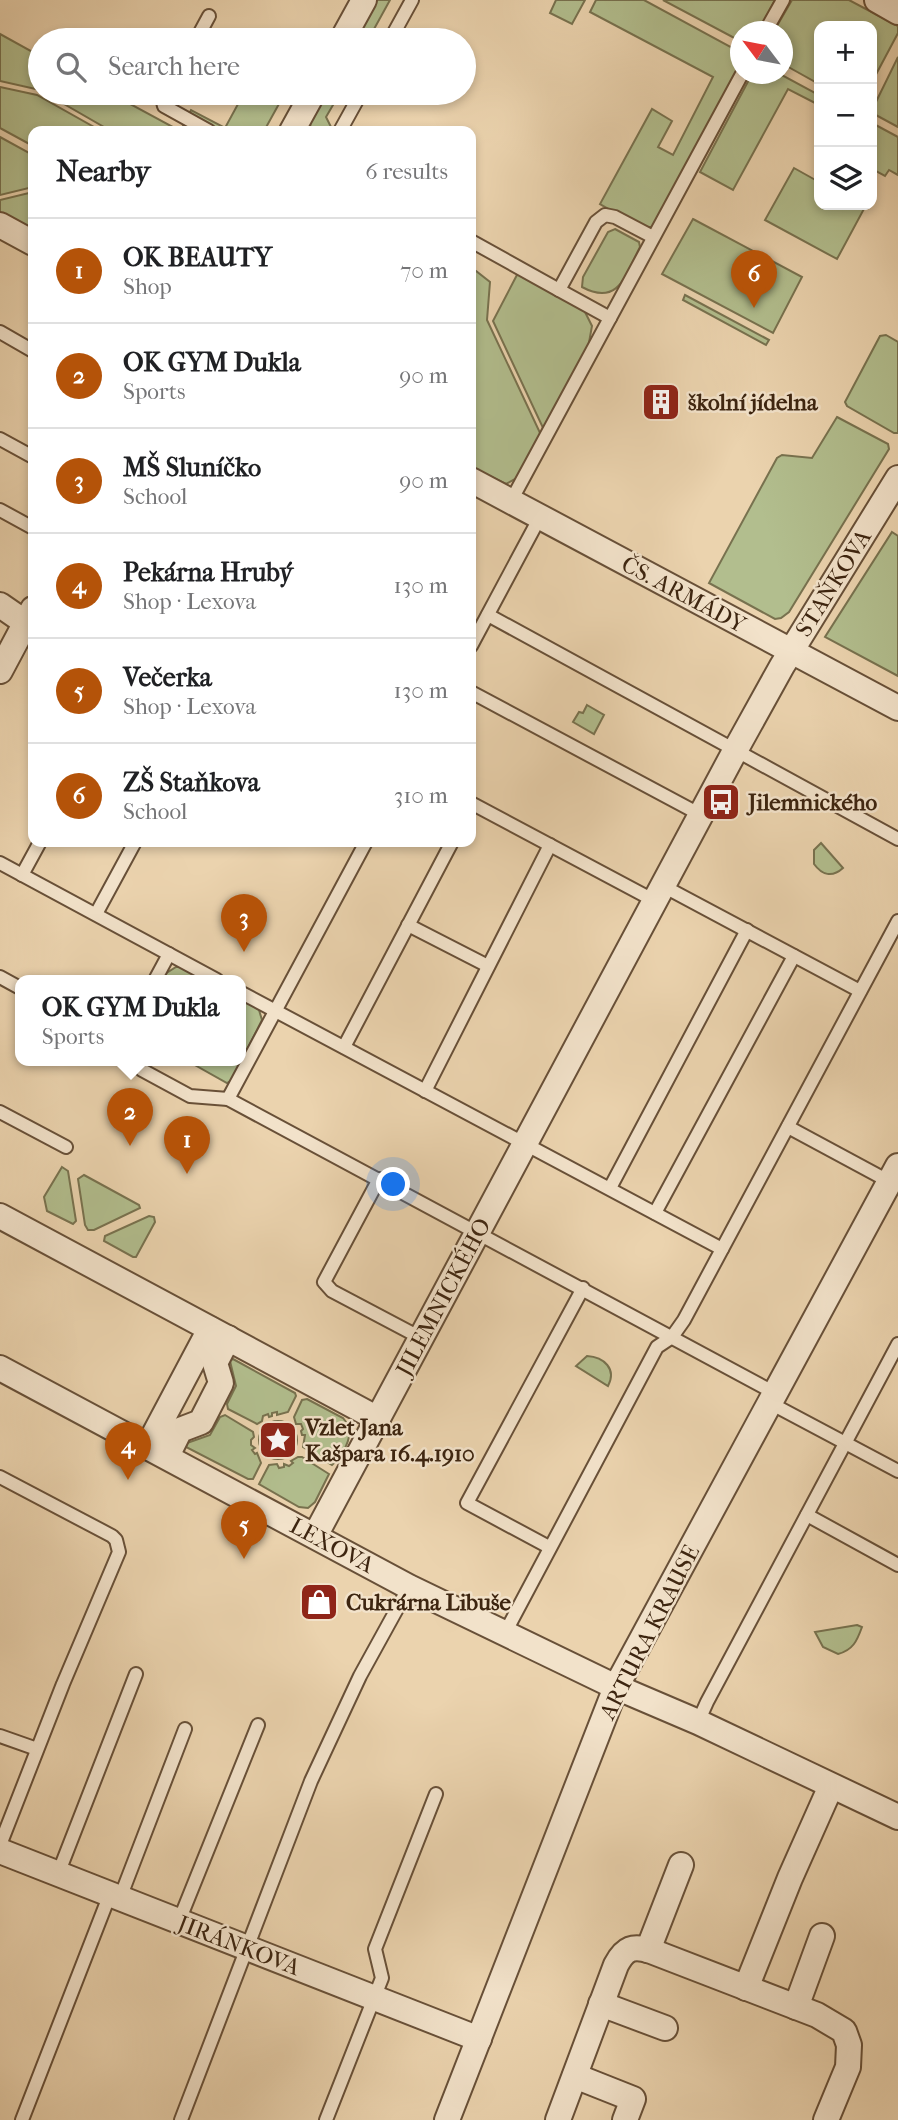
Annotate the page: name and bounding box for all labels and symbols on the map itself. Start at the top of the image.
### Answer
north arrow [730,21,793,84]
pin: 6 [731,250,777,308]
building icon: školní jídelna [640,381,682,423]
place label: školní jídelna [688,389,819,416]
street label: STAŇKOVA [790,524,878,642]
street label: ČS. ARMÁDY [617,550,752,639]
bus stop icon: Jilemnického [700,781,742,823]
place label: Jilemnického [746,789,877,816]
pin: 3 [221,894,267,952]
pin: 2 [107,1088,153,1146]
pin: 1 [164,1116,210,1174]
your location [376,1167,410,1201]
street label: JILEMNICKÉHO [389,1214,496,1383]
place label: Vzlet Jana Kašpara 16.4.1910 [304,1414,475,1467]
place icon: Vzlet Jana Kašpara 16.4.1910 [257,1419,299,1461]
pin: 4 [105,1422,151,1480]
pin: 5 [221,1501,267,1559]
street label: LEXOVA [285,1512,379,1579]
street label: ARTURA KRAUSE [593,1540,705,1725]
shop icon: Cukrárna Libuše [298,1581,340,1623]
place label: Cukrárna Libuše [346,1589,511,1616]
street label: JIRÁNKOVA [172,1909,305,1982]

